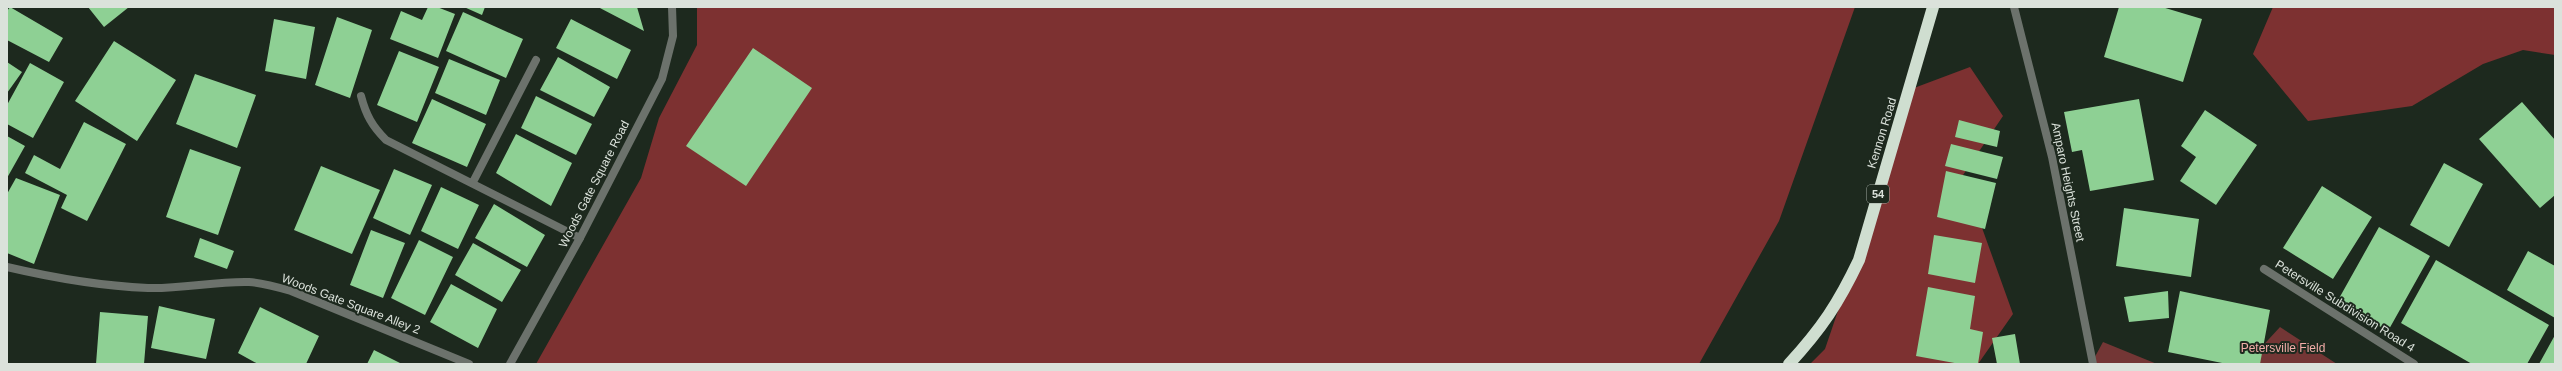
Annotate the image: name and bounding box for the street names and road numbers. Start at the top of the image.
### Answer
street label: Kennon Road [1865,96,1899,170]
street label: Woods Gate Square Road [556,118,632,250]
street label: Amparo Heights Street [2049,121,2088,243]
road number: 54 [1867,185,1889,203]
street label: Petersville Subdivision Road 4 [2273,257,2418,355]
street label: Woods Gate Square Alley 2 [280,271,423,337]

